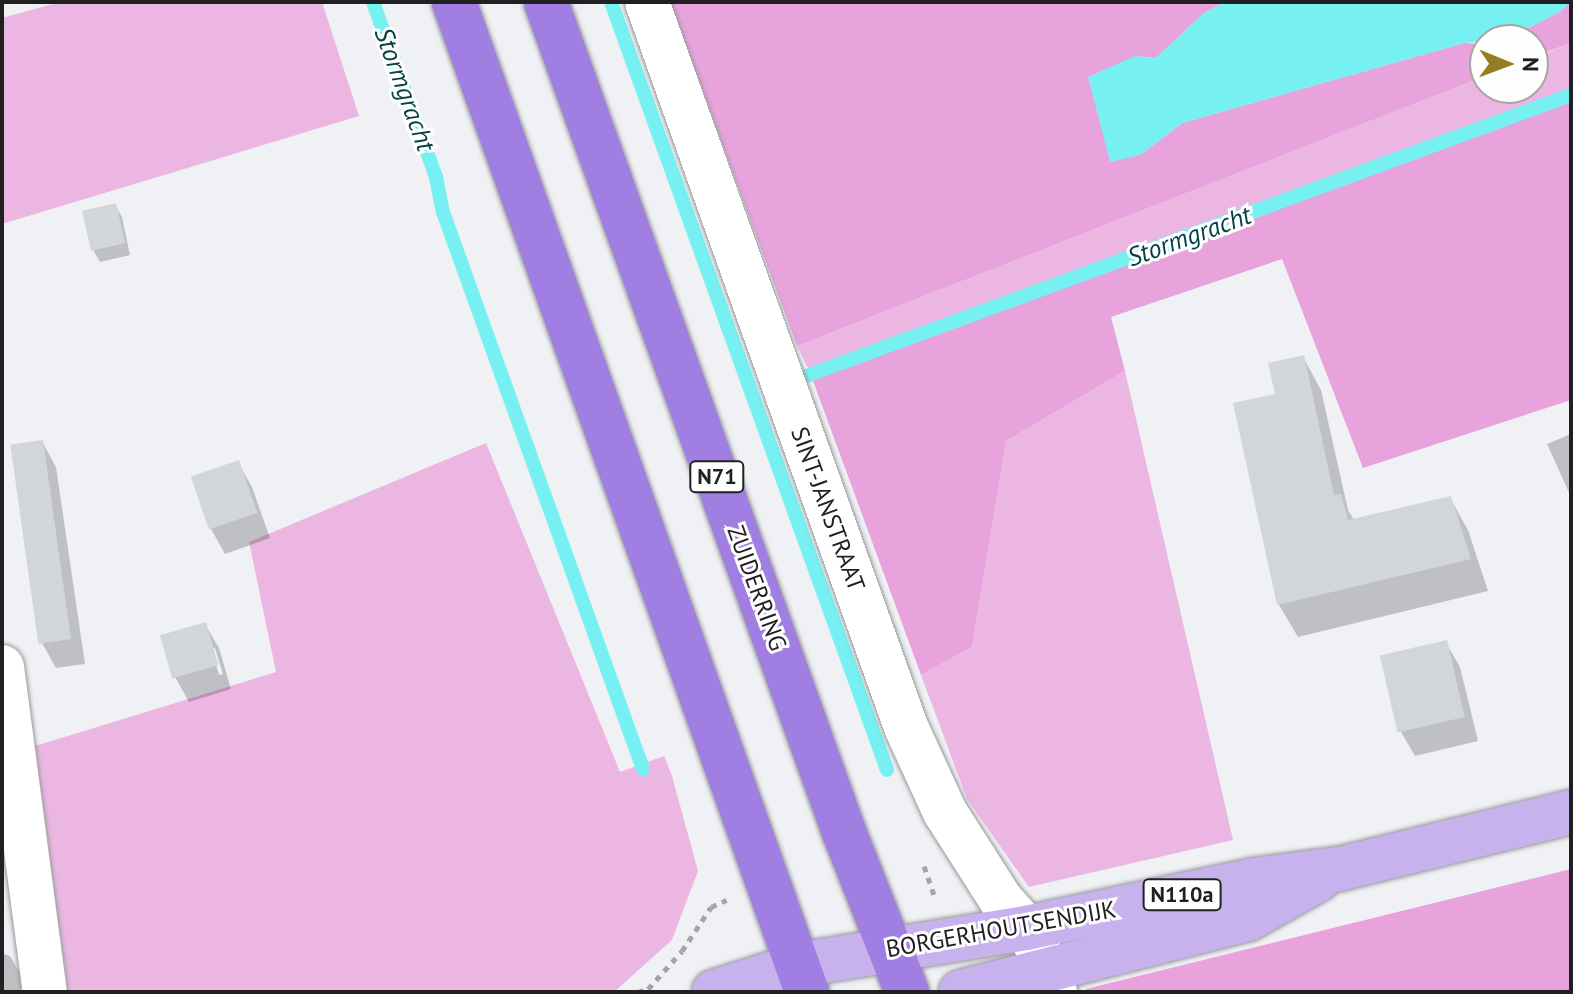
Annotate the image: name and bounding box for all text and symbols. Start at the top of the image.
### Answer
water label: Stormgracht [368,23,442,155]
north arrow [1469,24,1549,104]
text: N [1517,57,1545,72]
water label: Stormgracht [1123,199,1255,273]
street label: SINT-JANSTRAAT [785,423,871,595]
road number: N71 [689,459,745,495]
street label: ZUIDERRING [721,522,793,654]
road number: N110a [1142,877,1222,913]
street label: BORGERHOUTSENDIJK [884,895,1118,963]

